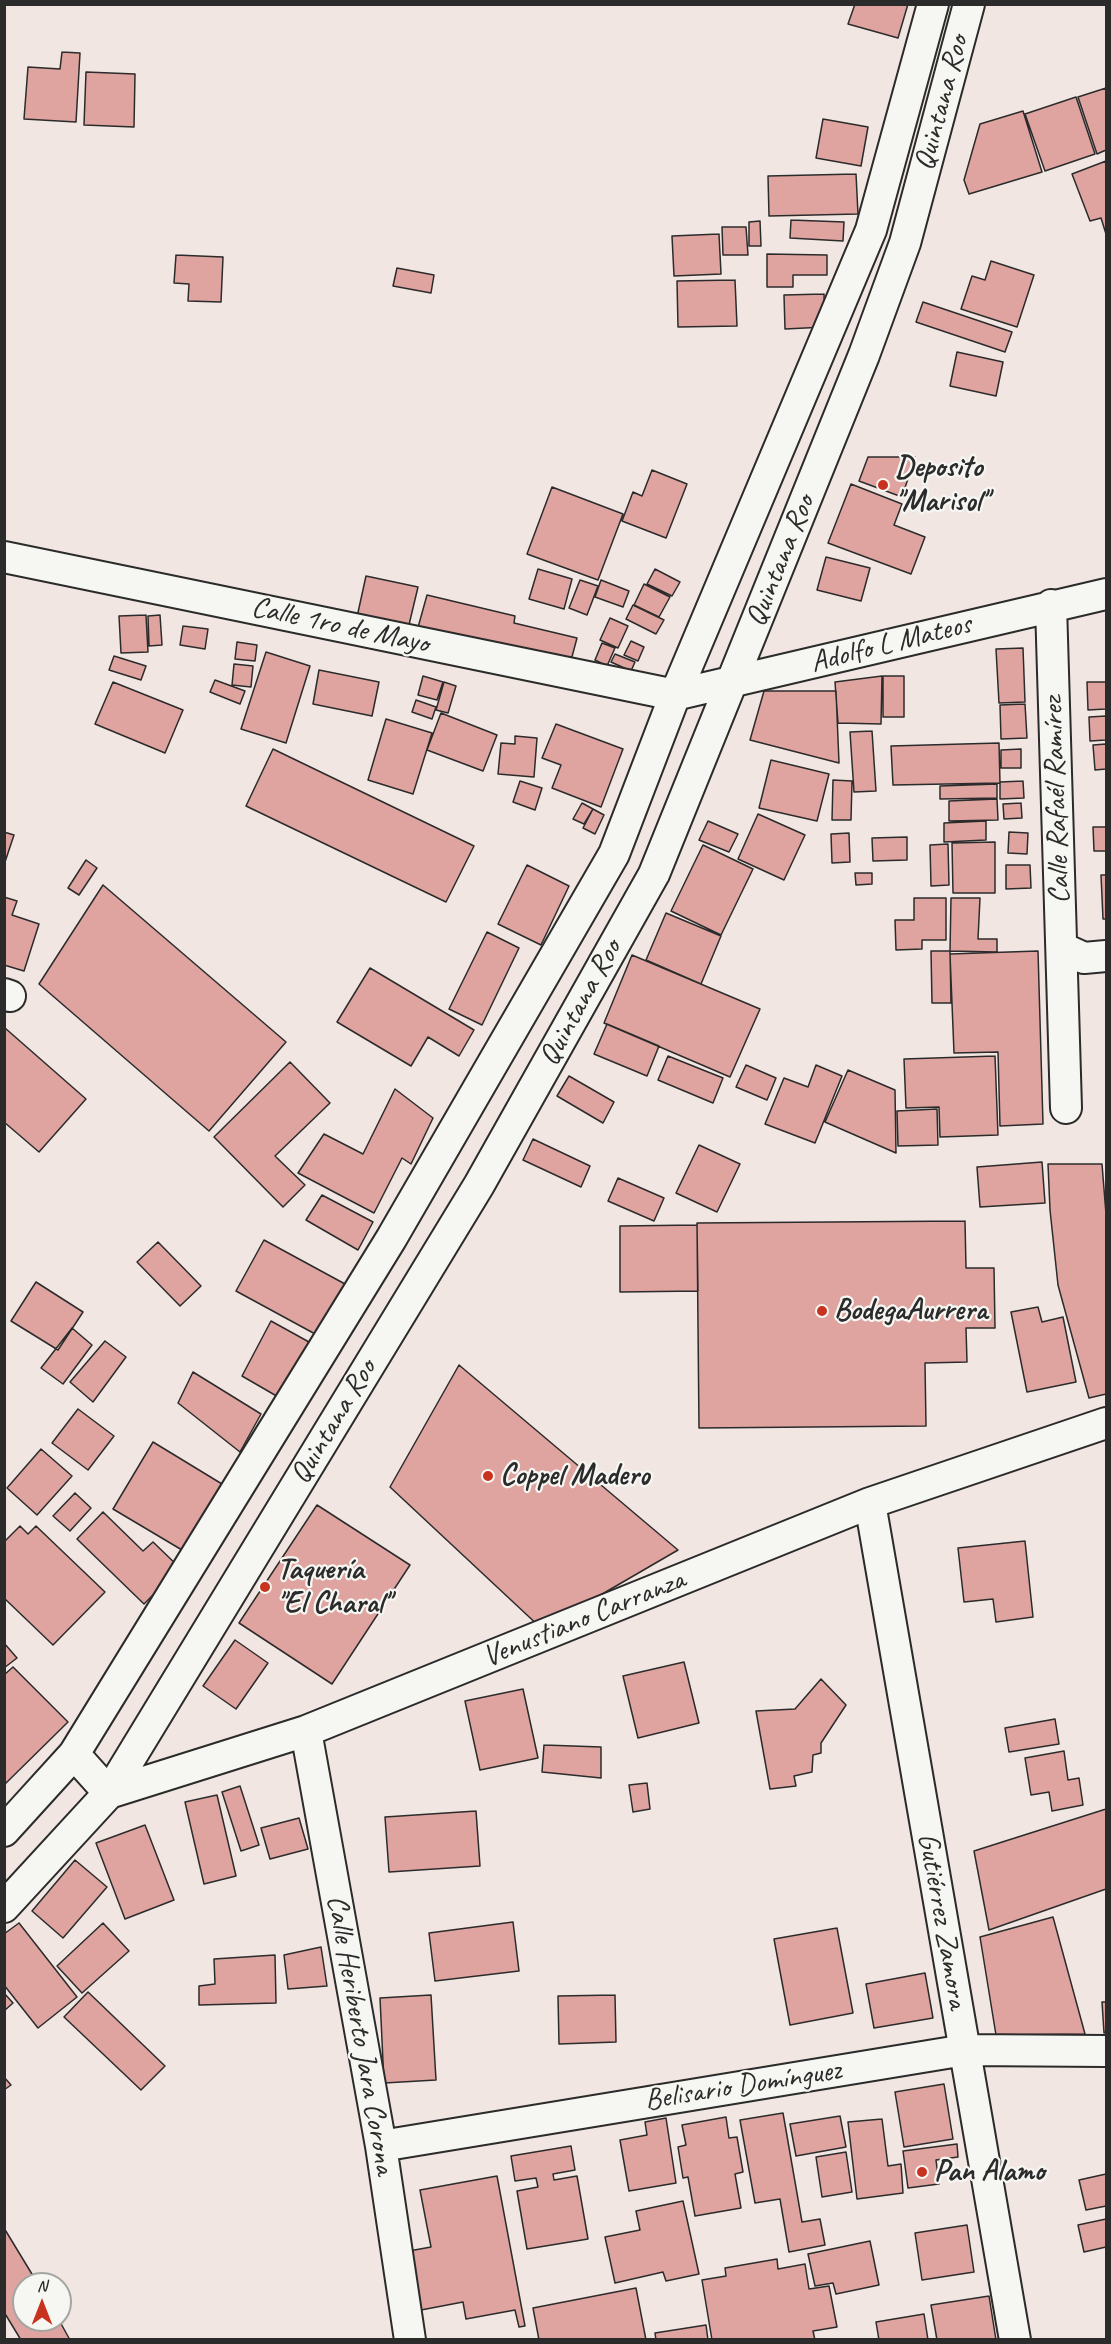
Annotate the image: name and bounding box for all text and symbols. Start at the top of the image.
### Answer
street label: Quintana Roo [907,32,977,174]
place label: Deposito "Marisol" [895,450,988,520]
marker: Deposito "Marisol" [876,478,890,492]
street label: Quintana Roo [738,490,824,632]
street label: Calle 1ro de Mayo [248,590,432,662]
street label: Adolfo L Mateos [807,607,975,681]
street label: Calle Rafaél Ramírez [1035,696,1079,904]
street label: Quintana Roo [532,934,630,1072]
place label: BodegaAurrera [834,1293,987,1329]
marker: BodegaAurrera [815,1304,829,1318]
street label: Quintana Roo [283,1353,385,1491]
place label: Coppel Madero [500,1458,649,1494]
marker: Coppel Madero [481,1469,495,1483]
place label: Taquería "El Charal" [277,1552,390,1622]
street label: Venustiano Carranza [478,1562,690,1676]
marker: Taquería "El Charal" [258,1580,272,1594]
street label: Gutiérrez Zamora [909,1830,975,2012]
street label: Calle Heriberto Jara Corona [318,1893,402,2177]
street label: Belisario Domínguez [642,2053,844,2119]
place label: Pan Alamo [934,2154,1045,2190]
marker: Pan Alamo [915,2165,929,2179]
north arrow [12,2272,72,2332]
text: N [37,2276,47,2296]

